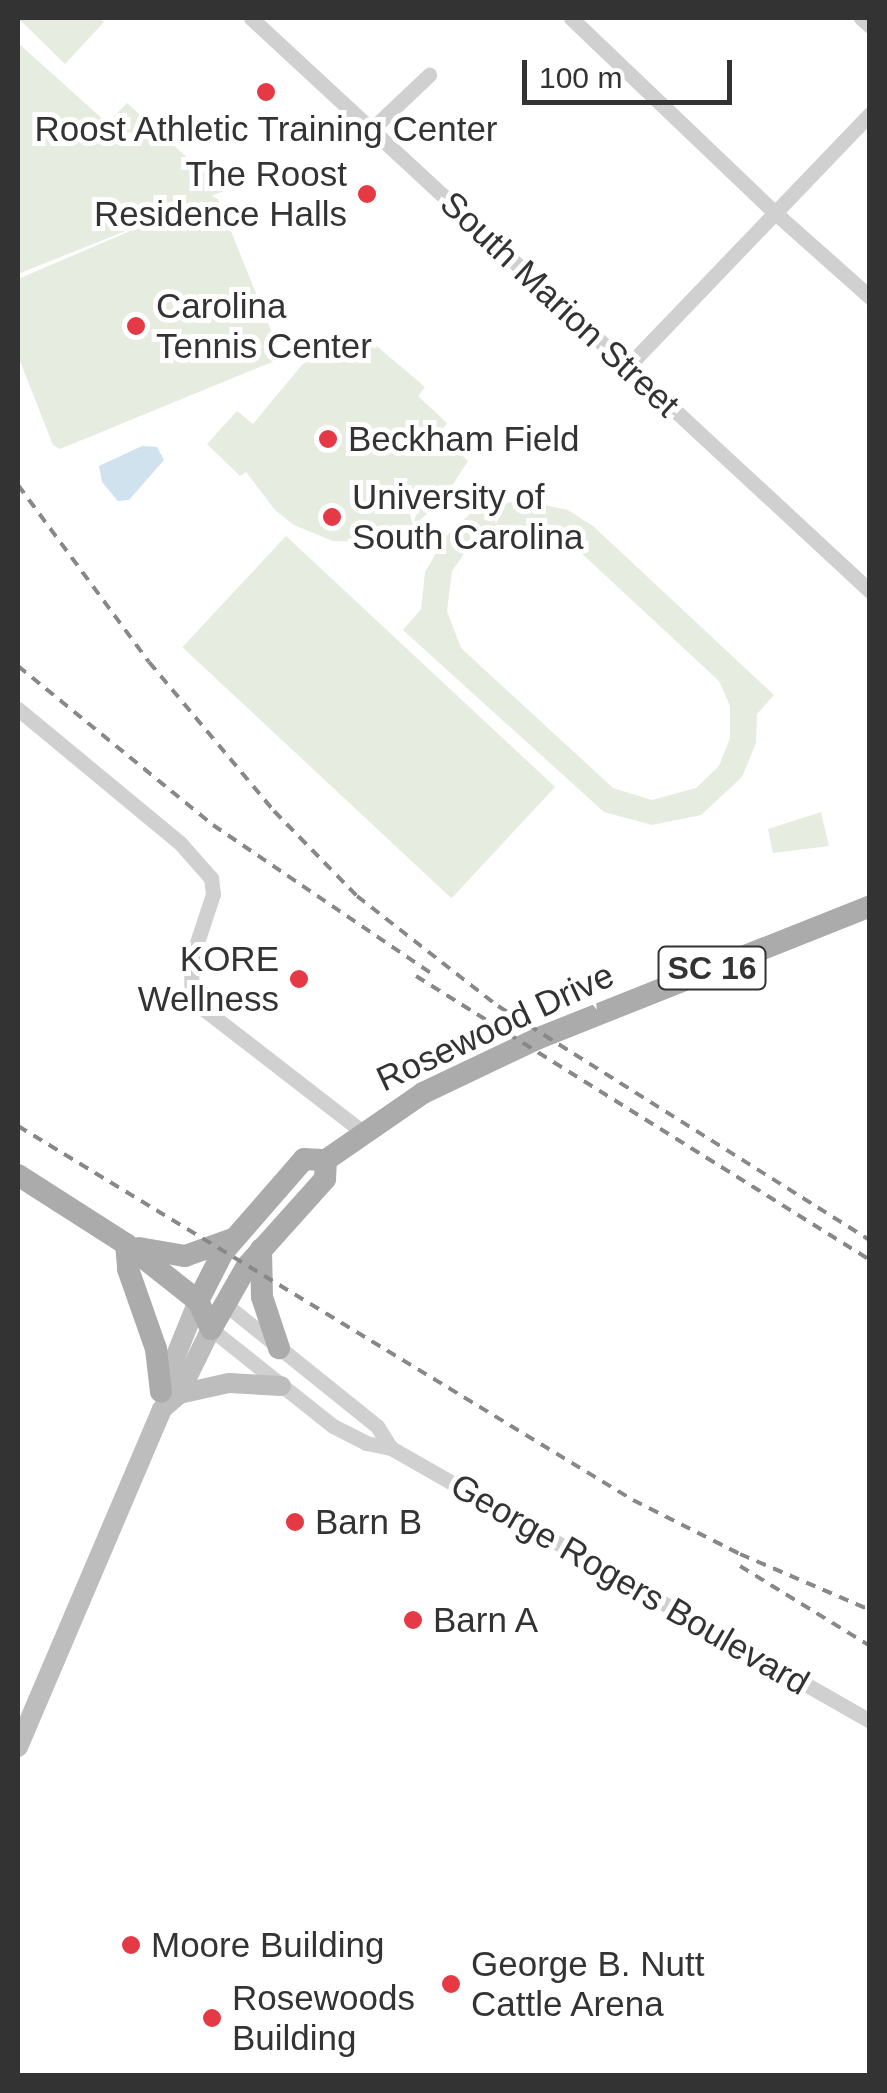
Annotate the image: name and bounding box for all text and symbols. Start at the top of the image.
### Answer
scale bar [527,40,737,102]
text: 100 m [539,61,622,94]
marker: Roost Athletic Training Center [255,81,277,103]
place label: Roost Athletic Training Center [33,108,499,150]
place label: The Roost Residence Halls [94,153,347,235]
street label: South Marion Street [432,182,688,426]
marker: The Roost Residence Halls [356,183,378,205]
place label: Carolina Tennis Center [156,285,372,367]
marker: Carolina Tennis Center [125,315,147,337]
place label: Beckham Field [348,418,579,460]
marker: Beckham Field [317,428,339,450]
place label: University of South Carolina [352,476,584,558]
marker: University of South Carolina [321,506,343,528]
place label: KORE Wellness [138,938,279,1020]
road number: SC 16 [657,941,767,995]
street label: Rosewood Drive [370,954,620,1100]
marker: KORE Wellness [288,968,310,990]
street label: George Rogers Boulevard [443,1464,817,1704]
place label: Barn B [315,1501,422,1543]
marker: Barn B [284,1511,306,1533]
place label: Barn A [433,1599,540,1641]
marker: Barn A [402,1609,424,1631]
place label: Moore Building [151,1924,384,1966]
marker: Moore Building [120,1934,142,1956]
place label: George B. Nutt Cattle Arena [471,1943,704,2025]
marker: George B. Nutt Cattle Arena [440,1973,462,1995]
place label: Rosewoods Building [232,1977,415,2059]
marker: Rosewoods Building [201,2007,223,2029]

